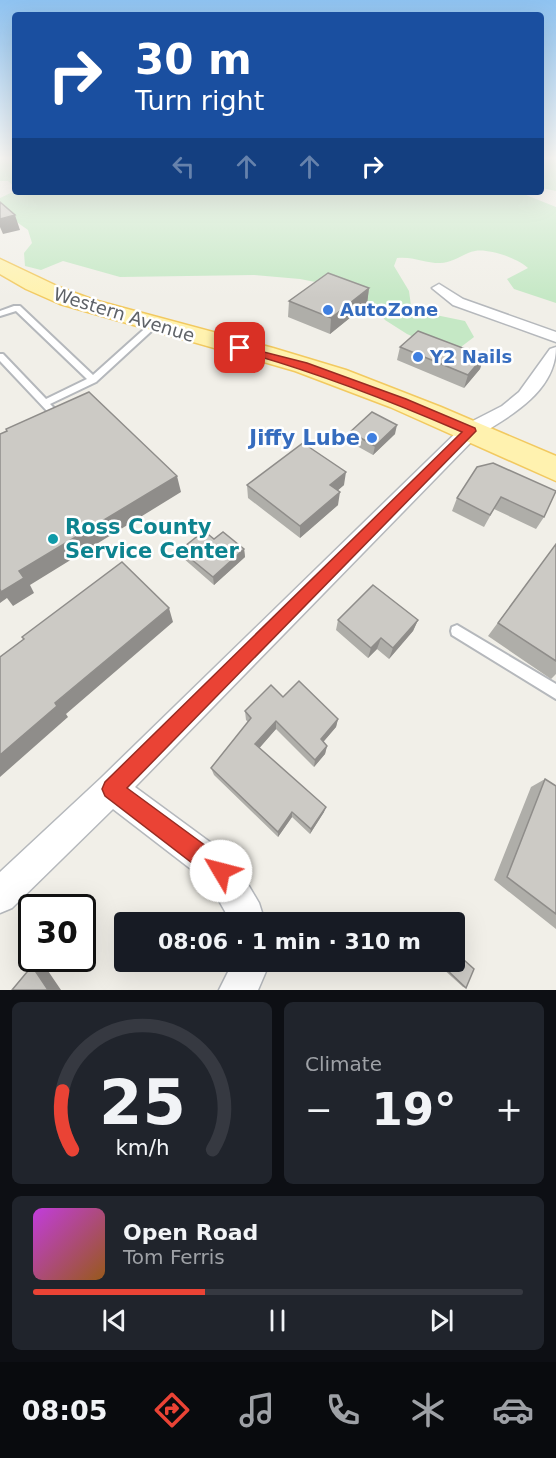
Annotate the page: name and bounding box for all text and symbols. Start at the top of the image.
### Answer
text: 30 m [135,35,252,84]
icon: right [36,36,114,114]
text: Turn right [135,85,264,116]
icon: left [167,150,200,183]
icon: ahead [230,150,263,183]
icon: ahead [293,150,326,183]
icon: right [356,150,389,183]
street label: Western Avenue [51,283,197,346]
place label: AutoZone [340,299,438,320]
marker: AutoZone [321,303,335,317]
pin [214,322,265,373]
icon: arrive [223,331,256,364]
place label: Y2 Nails [429,346,512,367]
marker: Y2 Nails [411,350,425,364]
place label: Jiffy Lube [247,426,360,450]
marker: Jiffy Lube [365,431,379,445]
place label: Ross County Service Center [65,515,239,563]
marker: Ross County Service Center [46,532,60,546]
position arrow [189,839,253,903]
speed limit sign: 30 [18,894,96,972]
text: 08:06 · 1 min · 310 m [158,929,421,954]
text: Climate [305,1052,382,1076]
text: 25 [99,1066,185,1139]
text: 19° [371,1083,457,1136]
text: − [305,1090,333,1129]
text: + [495,1090,523,1129]
text: km/h [115,1135,169,1160]
text: Open Road [123,1220,258,1245]
text: Tom Ferris [123,1245,225,1269]
icon: previous [98,1304,131,1337]
icon: pause [261,1304,294,1337]
icon: next [425,1304,458,1337]
icon: directions [151,1389,193,1431]
icon: music [236,1389,278,1431]
icon: phone [322,1389,364,1431]
icon: climate [407,1389,449,1431]
icon: car [492,1389,534,1431]
text: 08:05 [22,1395,108,1426]

